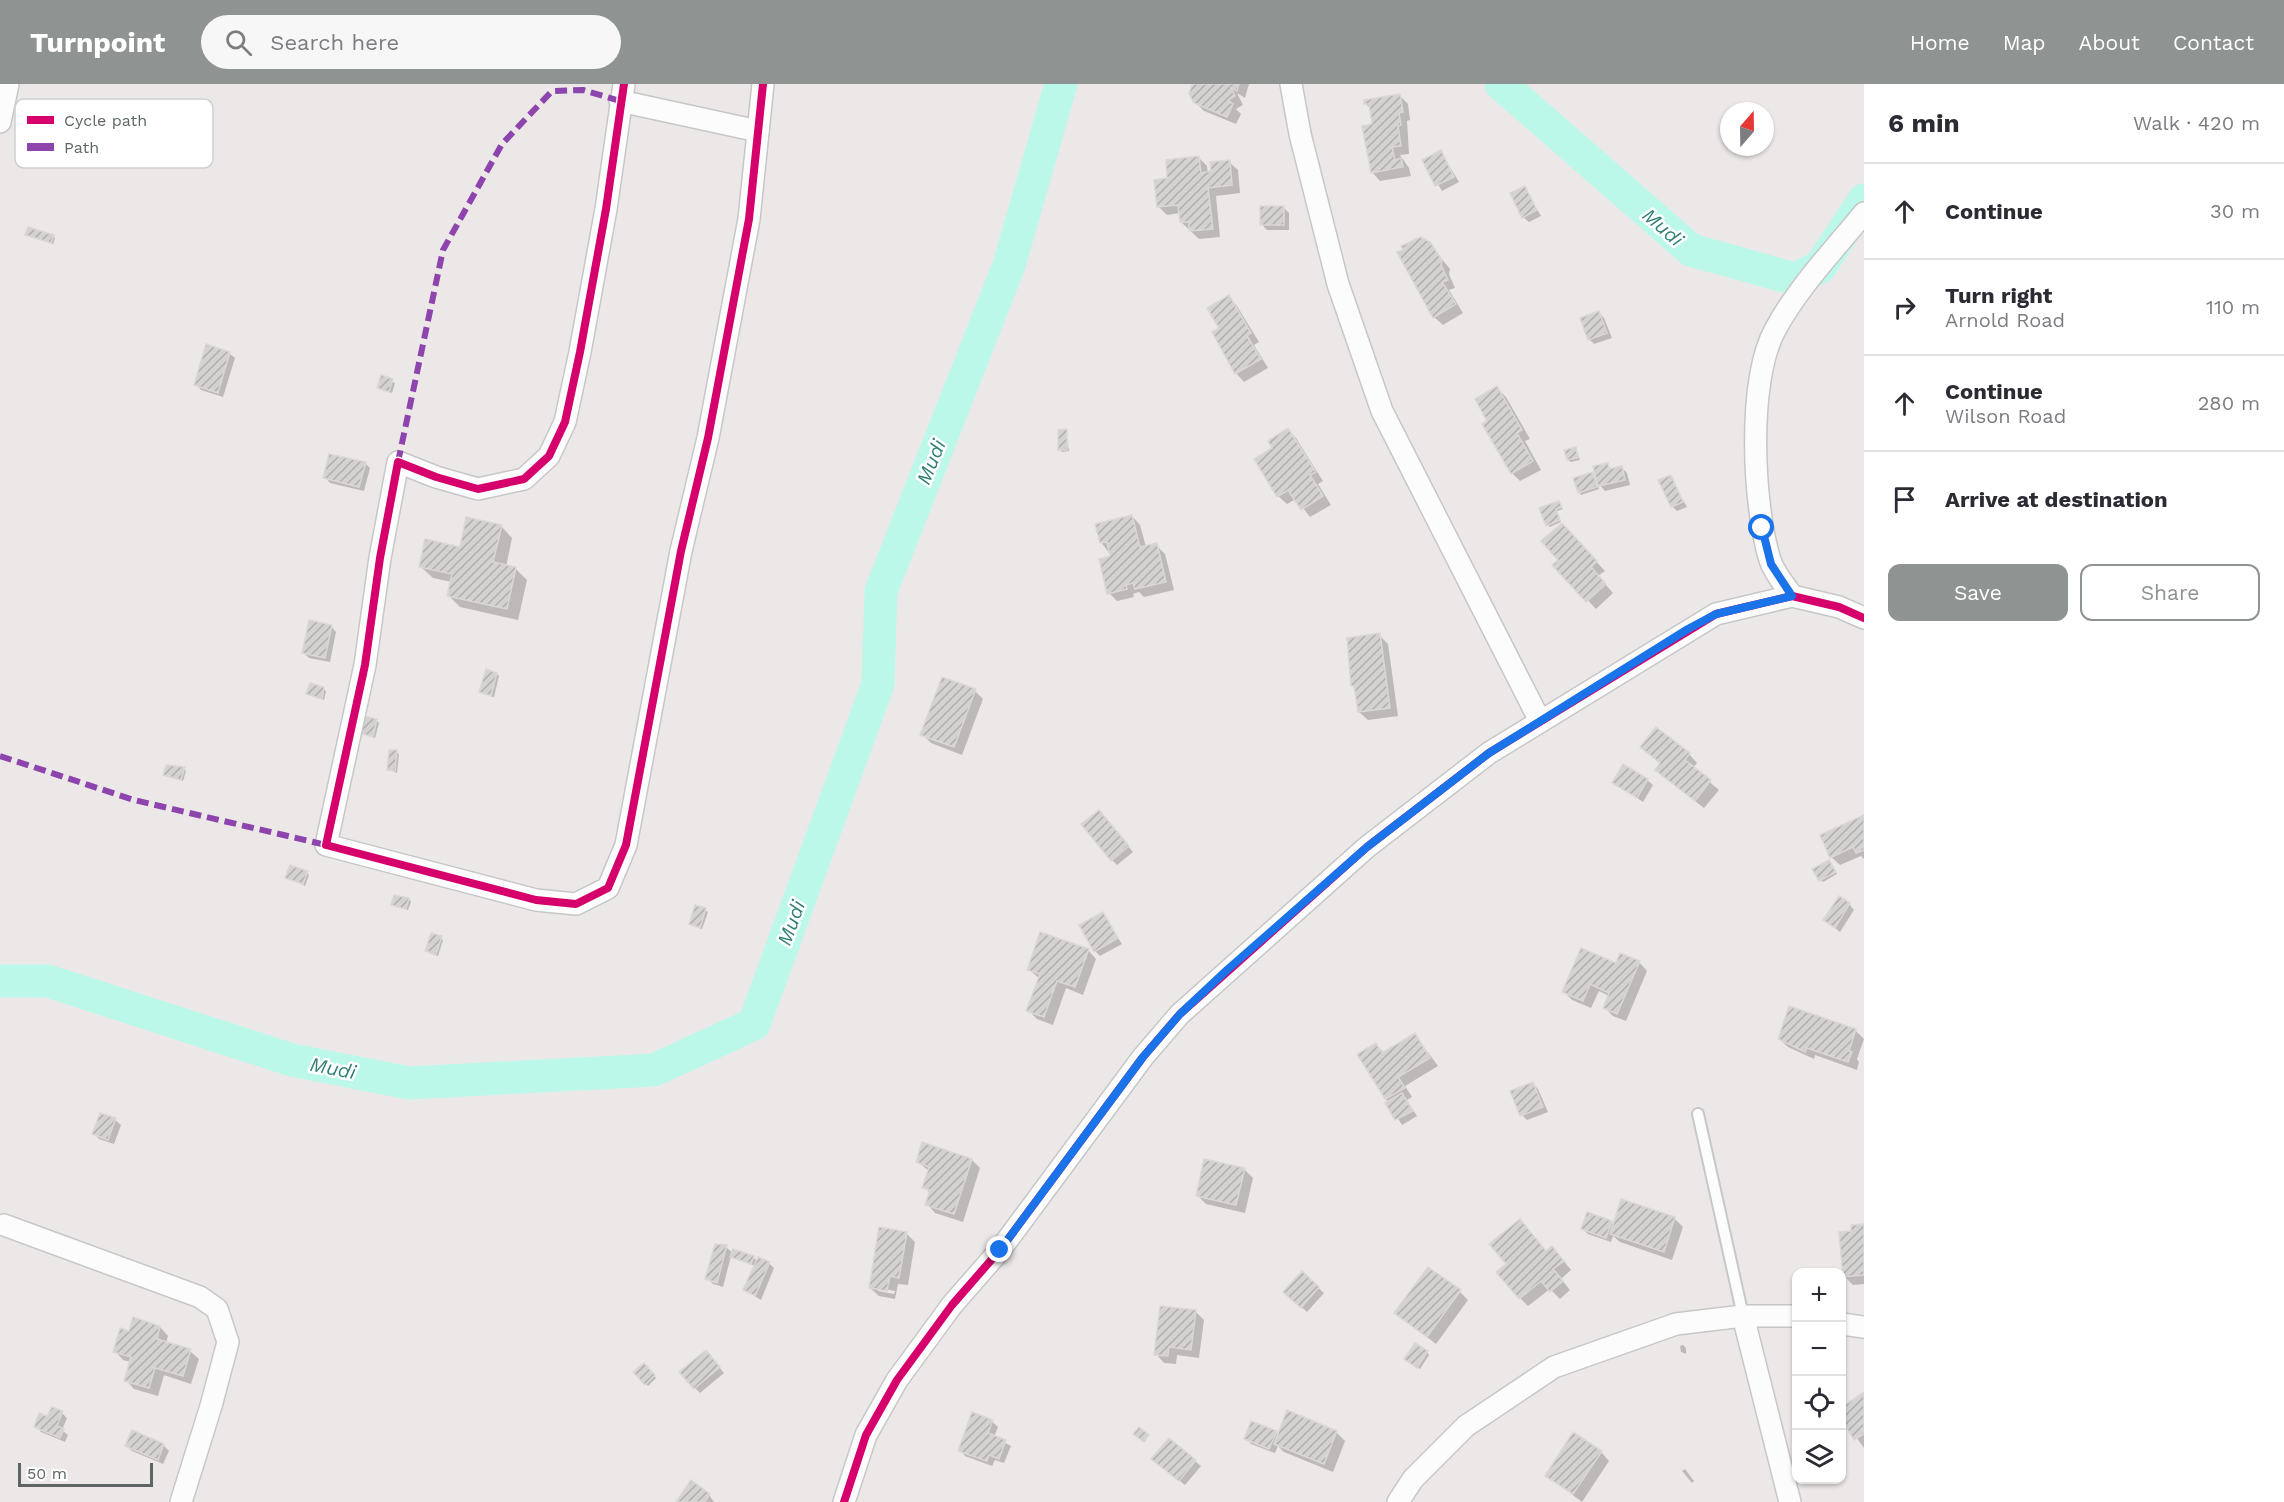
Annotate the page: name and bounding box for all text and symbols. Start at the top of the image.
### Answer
search box [201,15,621,69]
text: Turnpoint [30,26,165,59]
icon: search [222,26,255,59]
text: Search here [270,30,399,55]
text: Home [1910,30,1970,55]
text: Map [2003,30,2046,55]
text: About [2079,30,2140,55]
text: Contact [2173,30,2254,55]
legend [15,99,213,168]
north arrow [1720,102,1774,156]
text: 6 min [1888,108,1960,138]
text: Cycle path [64,111,147,130]
text: Walk · 420 m [2133,111,2260,135]
text: Path [64,138,99,157]
icon: ahead [1888,195,1921,228]
text: Continue [1945,199,2043,224]
text: 30 m [2210,199,2260,223]
water label: Mudi [1638,203,1689,252]
text: Turn right [1945,283,2052,308]
icon: right [1888,291,1921,324]
text: 110 m [2206,295,2260,319]
text: Arnold Road [1945,308,2065,332]
text: Continue [1945,379,2043,404]
icon: ahead [1888,387,1921,420]
text: 280 m [2198,391,2260,415]
text: Wilson Road [1945,404,2066,428]
water label: Mudi [911,435,951,488]
icon: arrive [1888,483,1921,516]
text: Arrive at destination [1945,487,2168,512]
route start [1748,514,1774,540]
button: Save [1888,564,2068,621]
button: Share [2080,564,2260,621]
water label: Mudi [772,896,810,949]
water label: Mudi [308,1052,359,1084]
route end [986,1236,1012,1262]
map controls [1792,1268,1846,1484]
button: + [1792,1268,1846,1322]
button: − [1792,1322,1846,1376]
button: locate [1792,1376,1846,1430]
button: layers [1792,1430,1846,1484]
scale bar [18,1460,153,1488]
text: 50 m [27,1464,67,1483]

